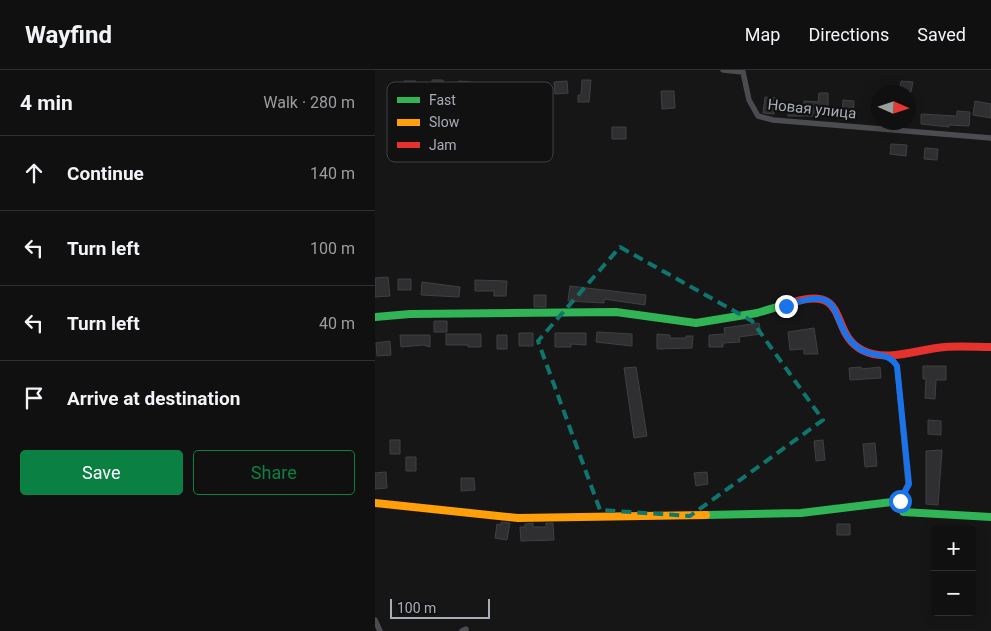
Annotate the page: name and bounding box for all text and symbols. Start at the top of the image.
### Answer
text: Wayfind [25,21,112,49]
text: Map [745,24,780,45]
text: Directions [808,24,889,45]
text: Saved [917,24,966,45]
legend [387,82,553,162]
north arrow [871,85,916,130]
text: 4 min [20,91,73,115]
text: Fast [429,92,456,108]
text: Walk · 280 m [263,93,355,112]
street label: Новая улица [767,95,857,123]
text: Slow [429,114,460,130]
text: Jam [429,137,457,153]
icon: ahead [20,159,48,187]
text: Continue [67,162,144,185]
text: 140 m [310,164,355,183]
icon: left [20,234,48,262]
text: Turn left [67,237,140,260]
text: 100 m [310,239,355,258]
route end [775,295,798,318]
icon: left [20,309,48,337]
text: Turn left [67,312,140,335]
text: 40 m [319,314,355,333]
icon: arrive [20,384,48,412]
text: Arrive at destination [67,387,240,410]
button: Save [20,450,183,495]
button: Share [193,450,355,495]
route start [889,490,912,513]
map controls [931,526,976,616]
button: + [931,526,976,571]
button: − [931,571,976,616]
scale bar [390,596,490,619]
text: 100 m [397,600,436,616]

